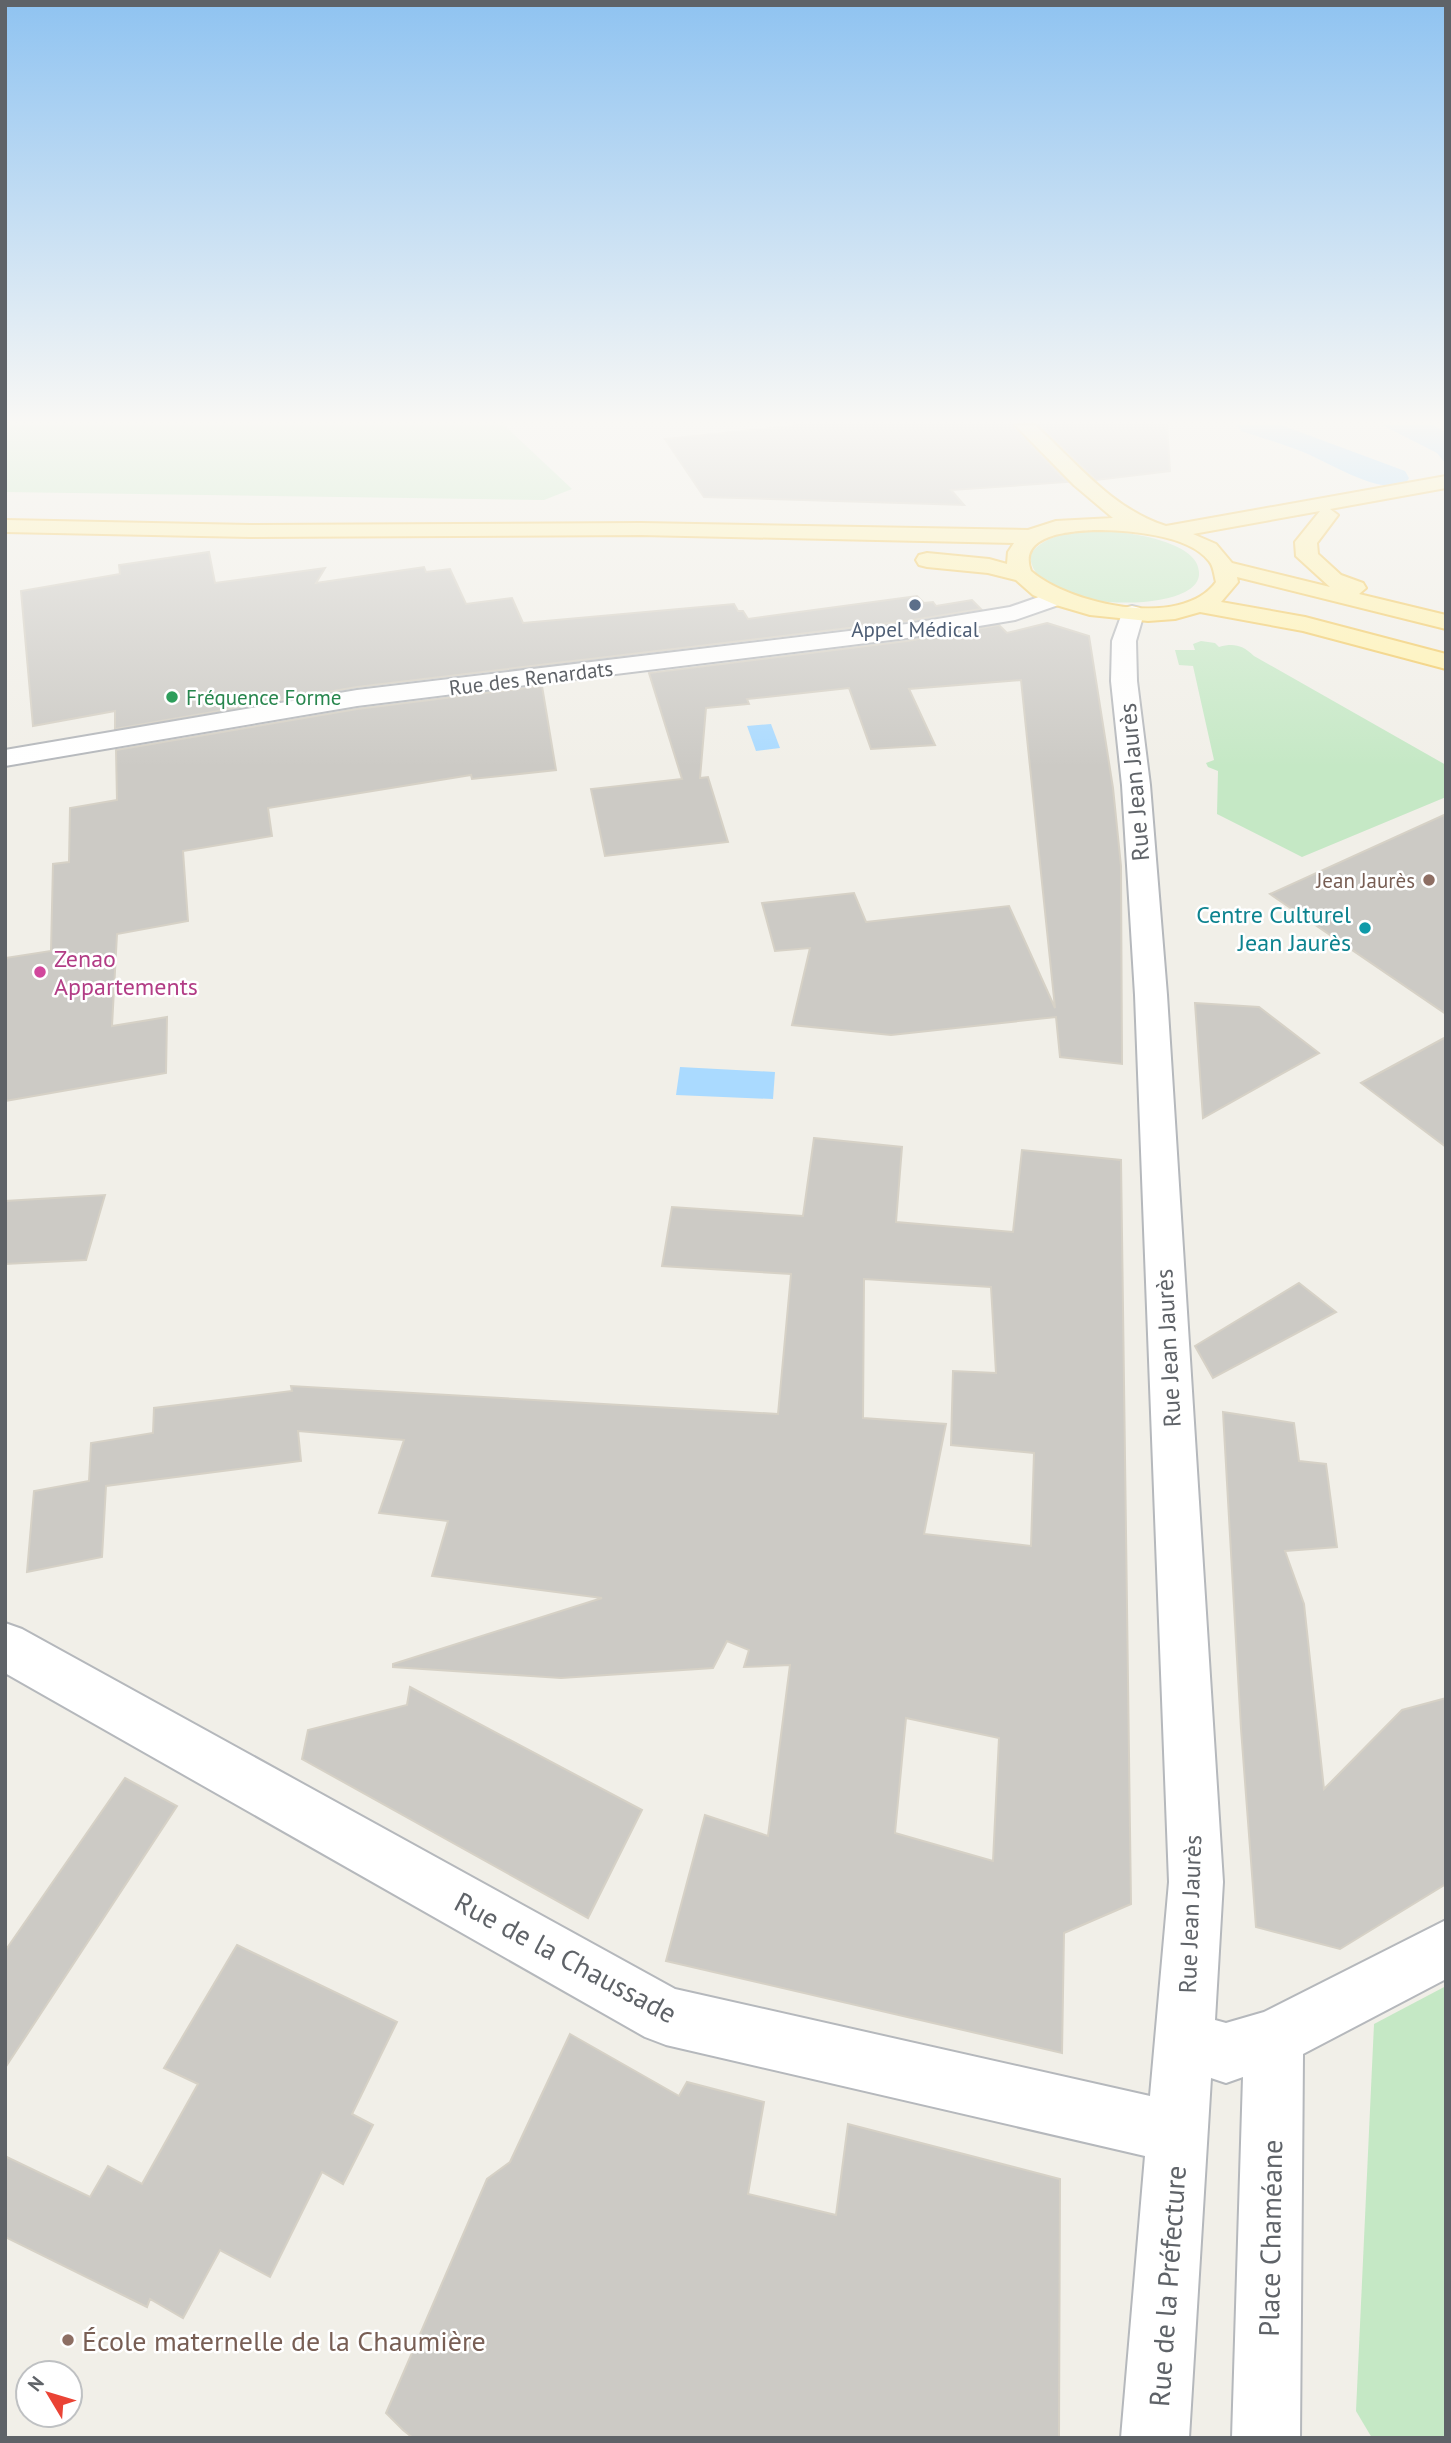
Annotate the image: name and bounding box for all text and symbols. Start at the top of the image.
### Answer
marker: Appel Médical [907,597,923,613]
place label: Appel Médical [851,616,979,643]
street label: Rue des Renardats [447,655,615,701]
place label: Fréquence Forme [186,684,341,711]
marker: Fréquence Forme [164,689,180,705]
street label: Rue Jean Jaurès [1112,702,1156,862]
place label: Jean Jaurès [1315,867,1415,894]
marker: Jean Jaurès [1421,872,1437,888]
place label: Centre Culturel Jean Jaurès [1196,899,1351,958]
marker: Centre Culturel Jean Jaurès [1357,920,1373,936]
place label: Zenao Appartements [54,943,198,1002]
marker: Zenao Appartements [32,964,48,980]
street label: Rue Jean Jaurès [1148,1268,1188,1428]
street label: Rue Jean Jaurès [1172,1834,1208,1994]
street label: Rue de la Chaussade [448,1883,684,2031]
street label: Place Chaméane [1250,2139,1290,2337]
street label: Rue de la Préfecture [1140,2164,1194,2408]
place label: École maternelle de la Chaumière [82,2322,486,2359]
marker: École maternelle de la Chaumière [60,2332,76,2348]
north arrow [14,2359,84,2429]
text: N [22,2371,49,2396]

